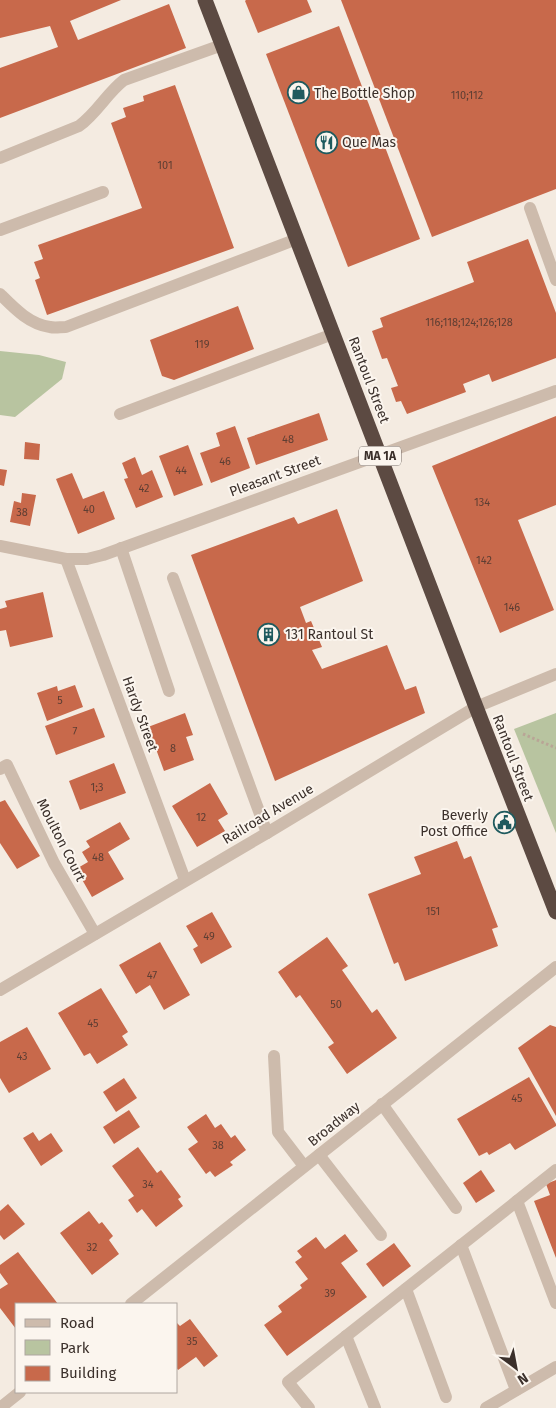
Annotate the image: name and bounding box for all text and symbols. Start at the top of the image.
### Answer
shop icon: The Bottle Shop [286,81,310,105]
place label: The Bottle Shop [314,85,415,102]
house number: 110;112 [451,89,483,102]
restaurant icon: Que Mas [314,130,338,154]
place label: Que Mas [342,134,397,151]
house number: 101 [157,159,173,172]
house number: 116;118;124;126;128 [425,316,513,329]
street label: Rantoul Street [345,334,394,426]
house number: 119 [194,338,210,351]
house number: 48 [282,433,294,446]
road number: MA 1A [359,446,401,466]
street label: Pleasant Street [227,451,324,500]
house number: 46 [219,455,231,468]
house number: 44 [175,464,187,477]
house number: 42 [138,482,150,495]
house number: 134 [474,496,490,509]
house number: 40 [83,503,95,516]
house number: 38 [16,506,28,519]
house number: 142 [476,554,492,567]
house number: 146 [504,601,520,614]
building icon: 131 Rantoul St [257,622,281,646]
place label: 131 Rantoul St [285,626,374,643]
street label: Hardy Street [118,674,162,755]
house number: 5 [57,694,63,707]
street label: Rantoul Street [489,712,538,804]
house number: 7 [73,725,78,738]
house number: 8 [170,742,176,755]
street label: Railroad Avenue [219,780,317,848]
house number: 1;3 [91,781,104,794]
street label: Moulton Court [33,796,90,885]
place label: Beverly Post Office [420,807,488,840]
house number: 12 [196,811,206,824]
public building icon: Beverly Post Office [492,811,516,835]
house number: 48 [92,851,104,864]
house number: 151 [426,905,440,918]
house number: 49 [203,930,215,943]
house number: 47 [147,969,157,982]
house number: 50 [330,998,342,1011]
house number: 45 [87,1017,99,1030]
house number: 43 [16,1050,28,1063]
house number: 45 [511,1092,523,1105]
street label: Broadway [305,1098,363,1150]
house number: 38 [212,1139,224,1152]
house number: 34 [142,1178,154,1191]
house number: 32 [87,1241,97,1254]
house number: 39 [324,1287,336,1300]
legend [15,1303,178,1393]
text: Road [60,1314,95,1332]
house number: 35 [187,1335,198,1348]
text: Park [60,1339,90,1357]
north arrow [491,1343,541,1393]
text: Building [60,1364,116,1382]
text: N [514,1369,531,1388]

